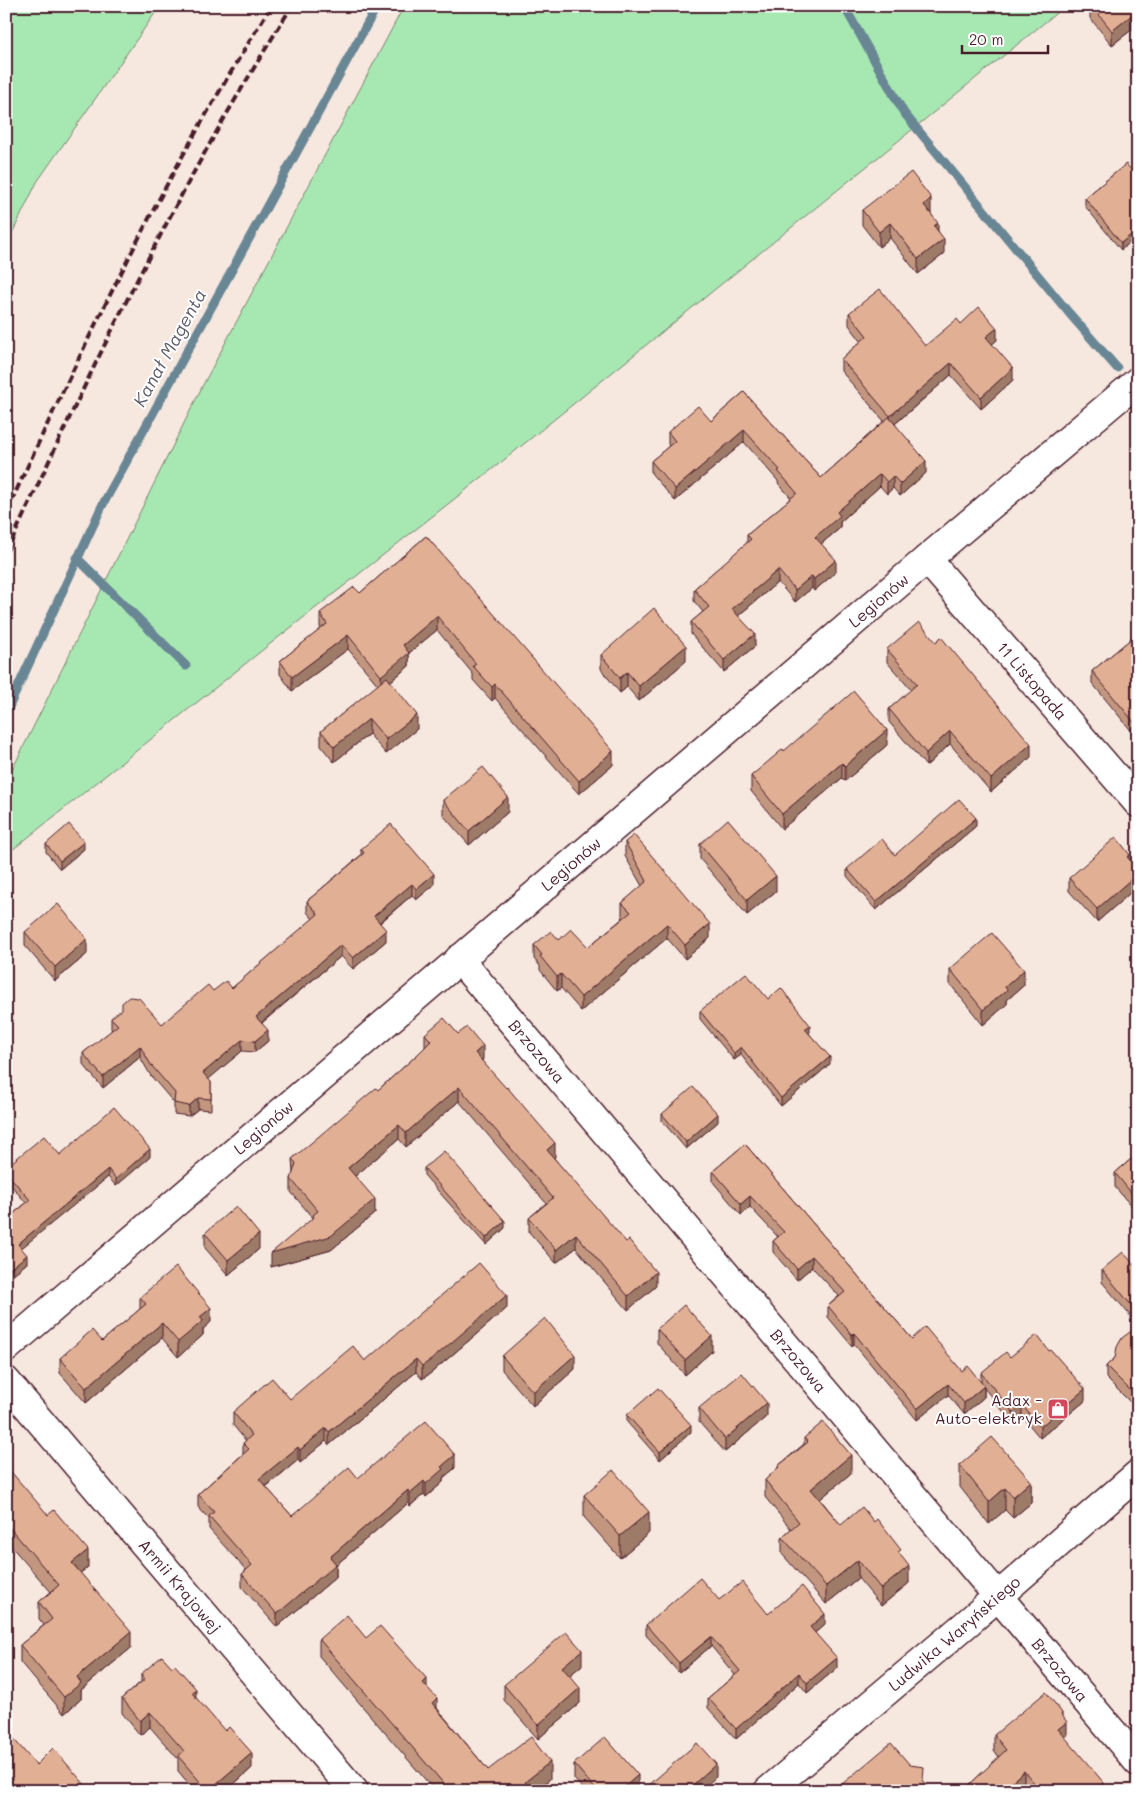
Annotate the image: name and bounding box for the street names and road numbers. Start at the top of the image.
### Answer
street label: Legionów [844,568,913,632]
street label: 11 Listopada [993,637,1072,724]
street label: Legionów [536,832,605,895]
street label: Brzozowa [505,1015,570,1087]
street label: Legionów [229,1095,298,1159]
street label: Brzozowa [766,1324,832,1397]
street label: Armii Krajowej [135,1534,226,1637]
street label: Ludwika Waryńskiego [883,1571,1024,1695]
street label: Brzozowa [1028,1633,1093,1706]

